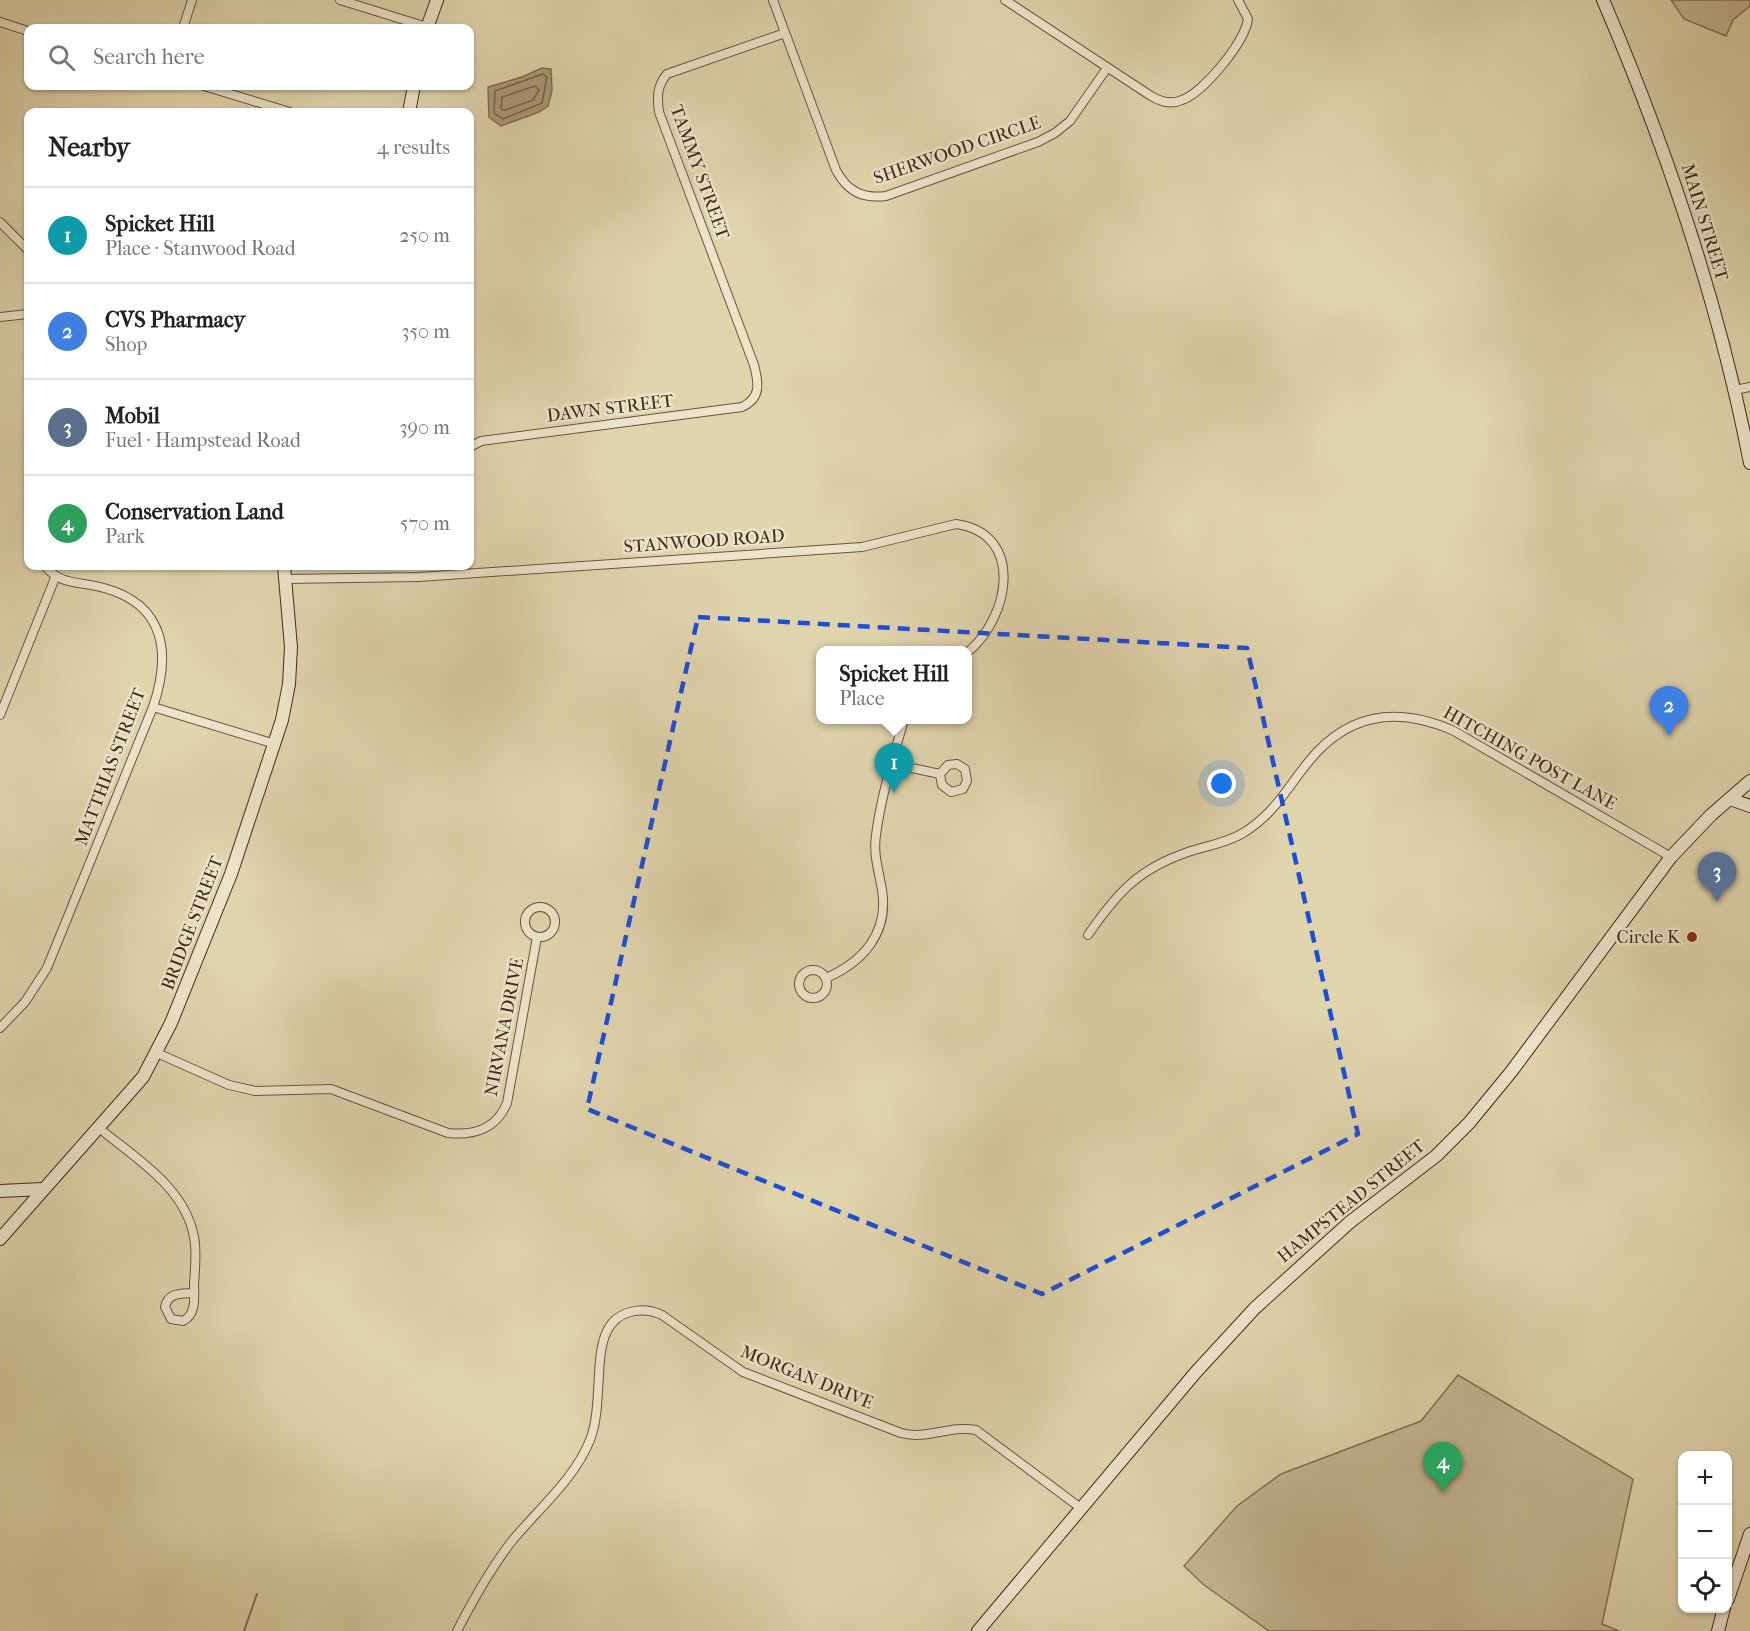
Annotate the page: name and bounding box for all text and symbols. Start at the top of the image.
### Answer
search box [24,24,474,90]
icon: search [45,41,78,74]
text: Search here [93,44,205,70]
street label: TAMMY STREET [666,102,734,243]
street label: SHERWOOD CIRCLE [871,112,1043,189]
text: Nearby [48,132,130,163]
text: 4 results [377,136,450,159]
street label: MAIN STREET [1677,161,1733,284]
text: Spicket Hill [105,211,215,237]
text: 1 [64,224,71,247]
text: 250 m [399,224,450,247]
text: Place · Stanwood Road [105,237,296,260]
text: CVS Pharmacy [105,307,245,333]
text: 2 [62,320,73,343]
text: 350 m [401,320,450,343]
text: Shop [105,333,147,356]
street label: DAWN STREET [545,390,676,427]
text: Mobil [105,403,160,429]
text: 3 [63,416,72,439]
text: 390 m [399,416,450,439]
text: Fuel · Hampstead Road [105,429,301,452]
text: Conservation Land [105,499,284,525]
text: 4 [62,512,73,535]
text: 570 m [400,512,450,535]
text: Park [105,525,145,548]
street label: STANWOOD ROAD [623,525,785,558]
popup [816,646,972,724]
text: Spicket Hill [839,661,949,687]
street label: MATTHIAS STREET [71,685,151,849]
pin: 2 [1650,686,1688,736]
text: Place [839,687,885,710]
street label: HITCHING POST LANE [1440,702,1620,815]
pin: 1 [874,744,914,793]
your location [1207,769,1236,798]
pin: 3 [1698,852,1736,902]
street label: BRIDGE STREET [157,853,228,993]
place label: Circle K [1617,927,1681,948]
marker: Circle K [1685,930,1699,944]
street label: NIRVANA DRIVE [481,956,528,1098]
street label: HAMPSTEAD STREET [1273,1135,1430,1267]
street label: MORGAN DRIVE [737,1341,876,1414]
pin: 4 [1424,1442,1462,1492]
map controls [1678,1451,1732,1613]
button: + [1678,1451,1732,1505]
button: − [1678,1505,1732,1559]
button: locate [1678,1559,1732,1613]

